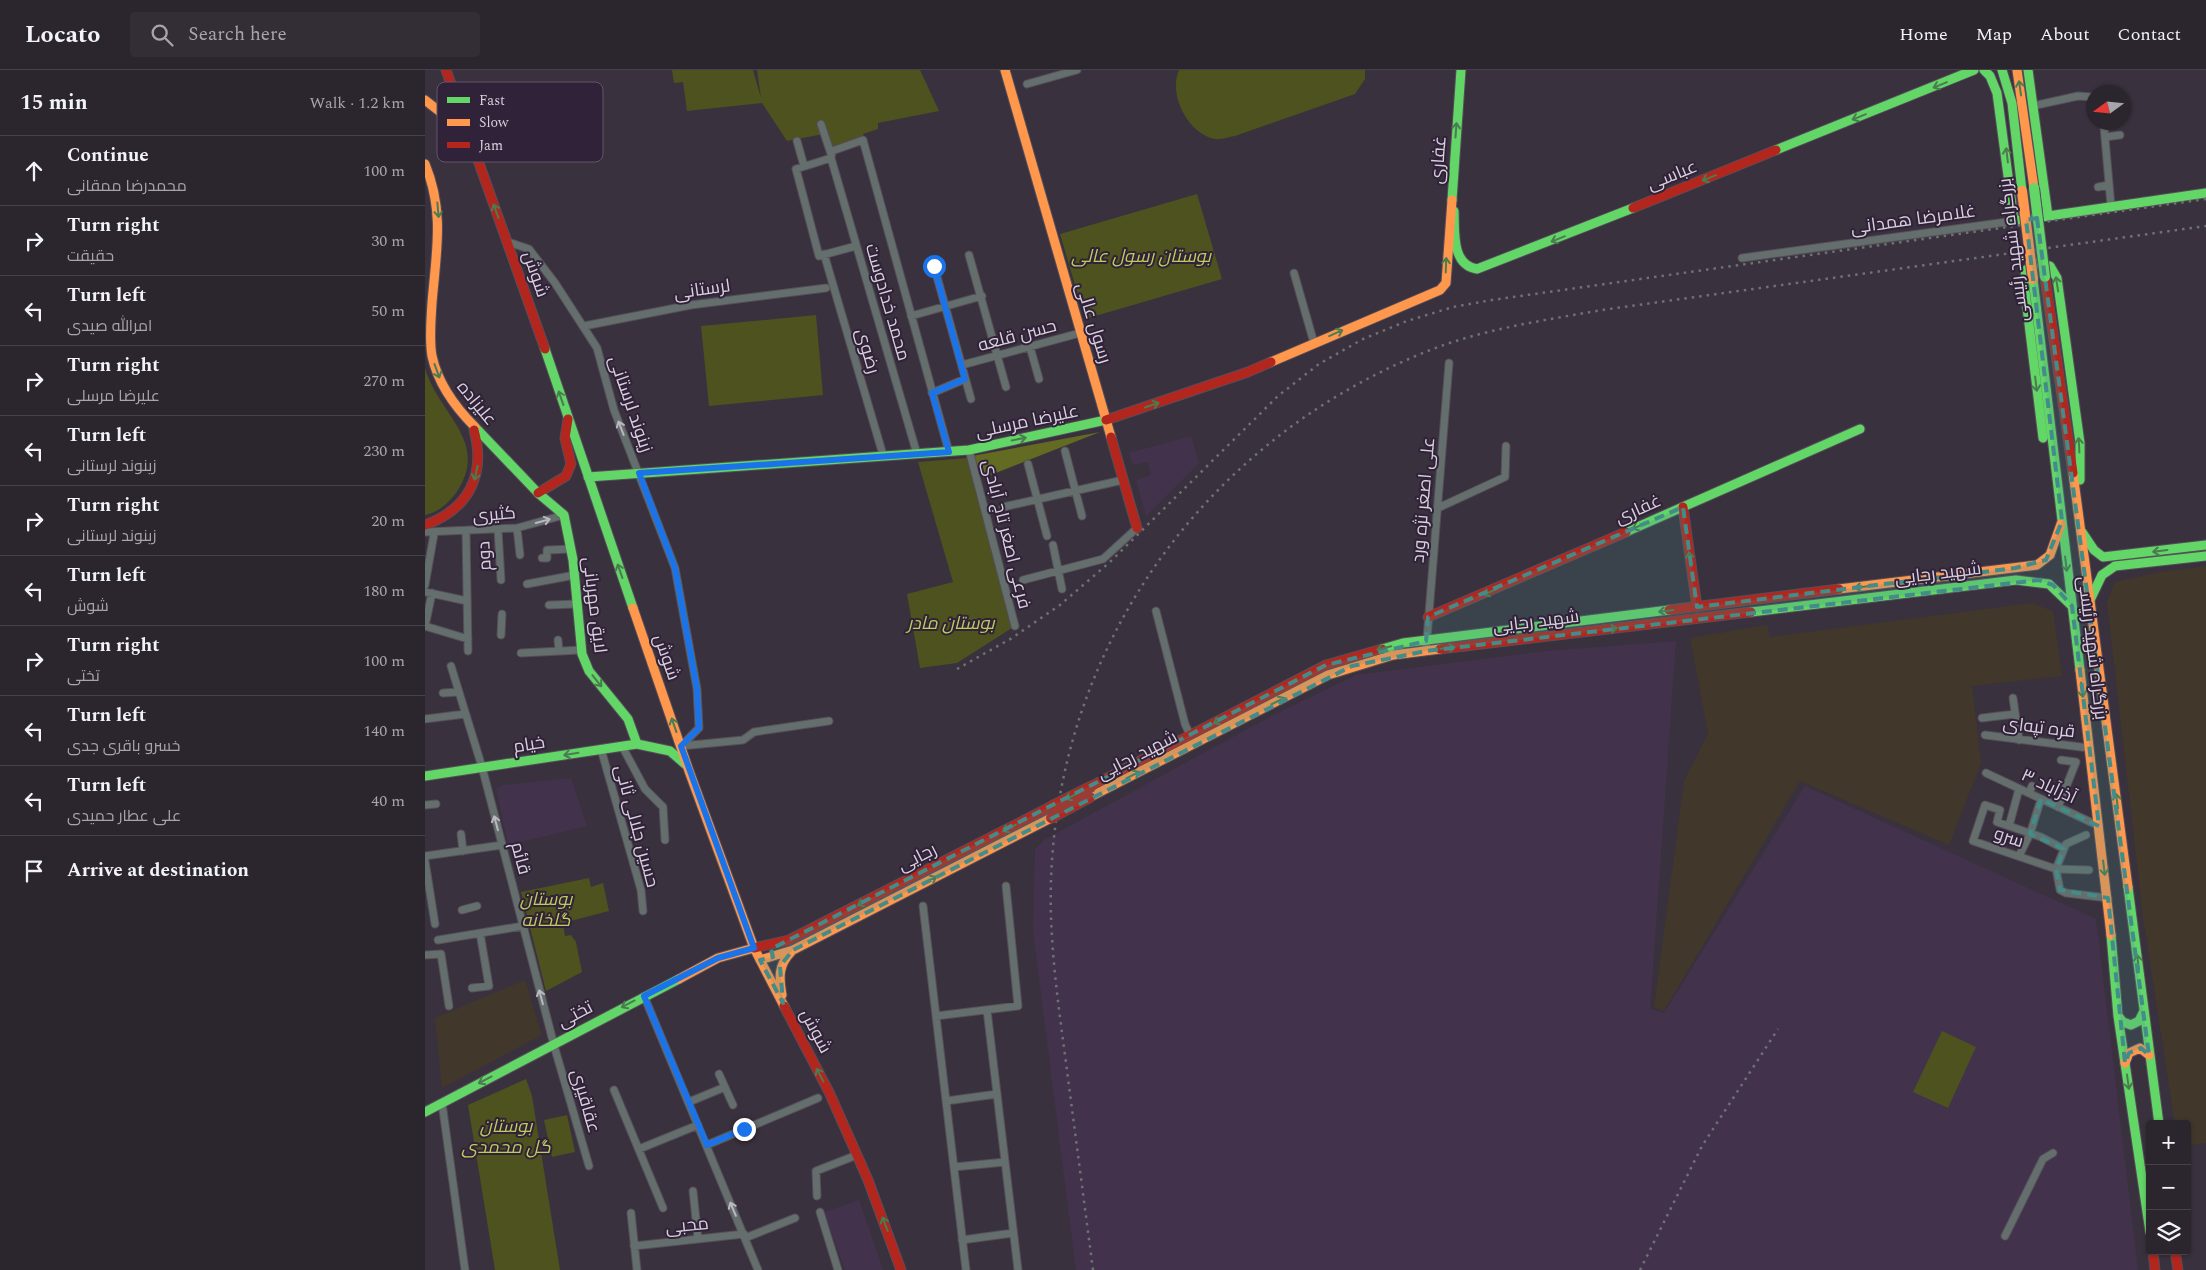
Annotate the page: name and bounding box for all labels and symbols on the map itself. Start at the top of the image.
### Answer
one-way arrow [2015,80,2025,96]
one-way arrow [1932,81,1947,90]
legend [437,82,603,162]
north arrow [2086,85,2131,130]
text: Fast [479,90,505,111]
text: Slow [479,112,509,133]
one-way arrow [1852,113,1868,122]
one-way arrow [1452,122,1461,138]
text: Jam [479,135,503,156]
street label: غفاری [1423,135,1454,185]
one-way arrow [2002,148,2012,164]
street label: عباسی [1643,153,1701,198]
one-way arrow [1702,174,1717,183]
street label: بزرگراه شهید رئیسی [1991,176,2036,323]
street label: غلامرضا همدانی [1849,197,1977,242]
one-way arrow [433,202,443,218]
one-way arrow [491,204,500,219]
one-way arrow [1551,235,1566,244]
street label: محمد خدادوست [858,240,917,364]
park label: بوستان رسول عالی [1071,243,1212,270]
street label: شوش [515,248,556,301]
route start [923,255,946,278]
one-way arrow [1442,257,1451,273]
street label: لرستانی [672,272,732,307]
one-way arrow [2052,277,2062,293]
street label: رسول عالی [1068,279,1119,367]
street label: حسن قلعه [975,312,1060,359]
street label: رضوی [848,325,887,377]
one-way arrow [1328,328,1343,338]
street label: زینوند لرستانی [601,352,660,456]
one-way arrow [433,363,442,378]
street label: علیزاده [450,375,503,432]
one-way arrow [2031,375,2041,391]
one-way arrow [556,390,565,406]
street label: علیرضا مرسلی [973,397,1081,446]
one-way arrow [1144,400,1160,409]
one-way arrow [616,421,625,436]
one-way arrow [1011,434,1027,444]
street label: علی اصغر نژه ورد [1405,436,1442,564]
one-way arrow [2075,438,2084,454]
street label: فرعی اصغر تاج آبادی [975,457,1038,612]
one-way arrow [471,464,480,480]
street label: غفاری [1611,487,1666,532]
street label: کثیری [471,499,517,530]
one-way arrow [534,516,550,526]
one-way arrow [1632,522,1647,532]
street label: دوم [470,540,499,572]
one-way arrow [2152,546,2168,556]
one-way arrow [1685,551,1695,567]
street label: لایق مهربانی [575,555,614,655]
street label: شهید رجایی [1893,555,1983,592]
one-way arrow [2062,555,2072,571]
one-way arrow [615,564,624,580]
street label: بزرگراه شهید رئیسی [2070,575,2115,722]
one-way arrow [1855,582,1871,592]
one-way arrow [1483,587,1498,597]
street label: شهید رجایی [1491,603,1581,640]
one-way arrow [1659,606,1675,616]
park label: بوستان مادر [905,610,996,637]
one-way arrow [1601,624,1617,634]
street label: شوش [646,631,687,684]
one-way arrow [1440,643,1456,653]
one-way arrow [1376,644,1392,653]
one-way arrow [591,674,602,687]
one-way arrow [2077,681,2087,697]
one-way arrow [1270,695,1285,705]
street label: قره تپه‌ای [2001,710,2077,745]
one-way arrow [1213,716,1228,725]
one-way arrow [668,717,678,733]
street label: شهید رجایی [1092,724,1182,787]
street label: خیام [511,729,547,760]
one-way arrow [564,749,580,759]
street label: حسین جلالی ثانی [607,762,666,891]
street label: ۳ آذرآباد [2017,762,2081,811]
one-way arrow [1126,770,1141,780]
one-way arrow [1065,792,1080,801]
one-way arrow [2112,793,2122,809]
one-way arrow [491,815,500,831]
street label: سرو [1991,820,2027,855]
one-way arrow [1001,823,1016,833]
street label: رجایی [893,836,942,879]
street label: قائم [503,839,538,878]
one-way arrow [2099,860,2109,876]
one-way arrow [922,875,937,884]
park label: بوستان گلخانه [520,886,574,934]
one-way arrow [857,898,872,907]
one-way arrow [2133,955,2143,971]
one-way arrow [536,989,546,1005]
street label: تختی [553,994,598,1035]
one-way arrow [621,999,636,1009]
street label: شوش [793,1004,839,1058]
street label: عقاقیری [564,1066,607,1136]
one-way arrow [815,1068,824,1083]
one-way arrow [2123,1073,2133,1089]
one-way arrow [478,1076,492,1086]
park label: بوستان گل محمدی [461,1113,552,1161]
route end [733,1118,756,1141]
one-way arrow [728,1202,737,1217]
street label: محبی [664,1210,710,1241]
one-way arrow [879,1217,889,1232]

